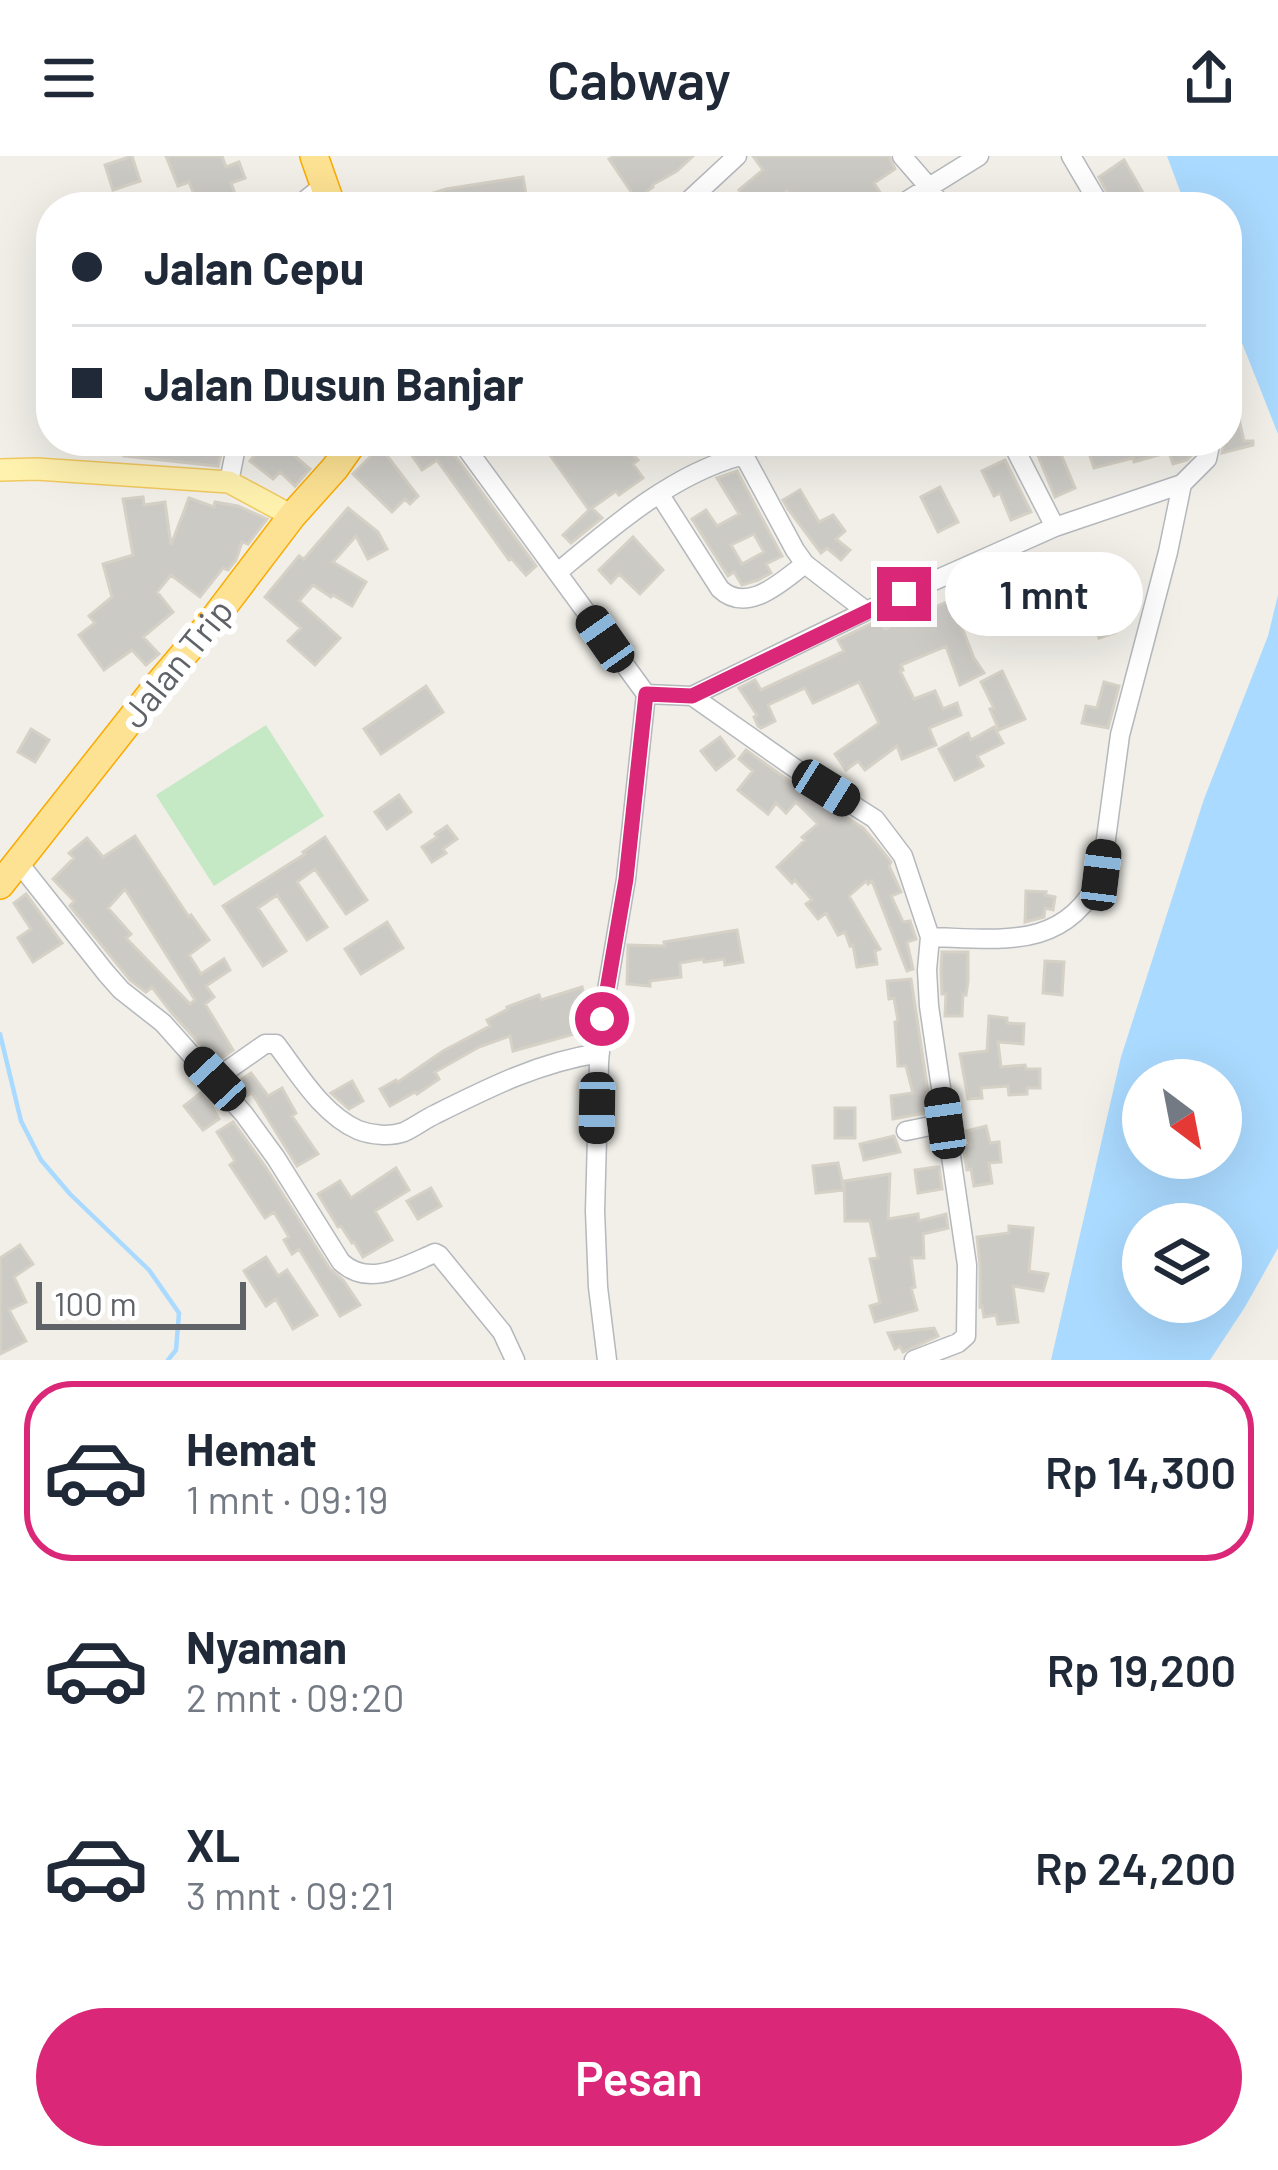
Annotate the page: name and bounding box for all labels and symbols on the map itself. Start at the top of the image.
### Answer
callout: 1 mnt [946,552,1144,636]
route end [877,567,931,621]
street label: Jalan Trip [111,589,241,735]
car [570,599,640,679]
car [786,754,866,822]
car [1079,837,1123,913]
route start [575,992,629,1046]
car [177,1040,253,1118]
north arrow [1122,1059,1242,1179]
car [578,1072,616,1144]
car [922,1085,968,1161]
scale bar [36,1276,246,1329]

